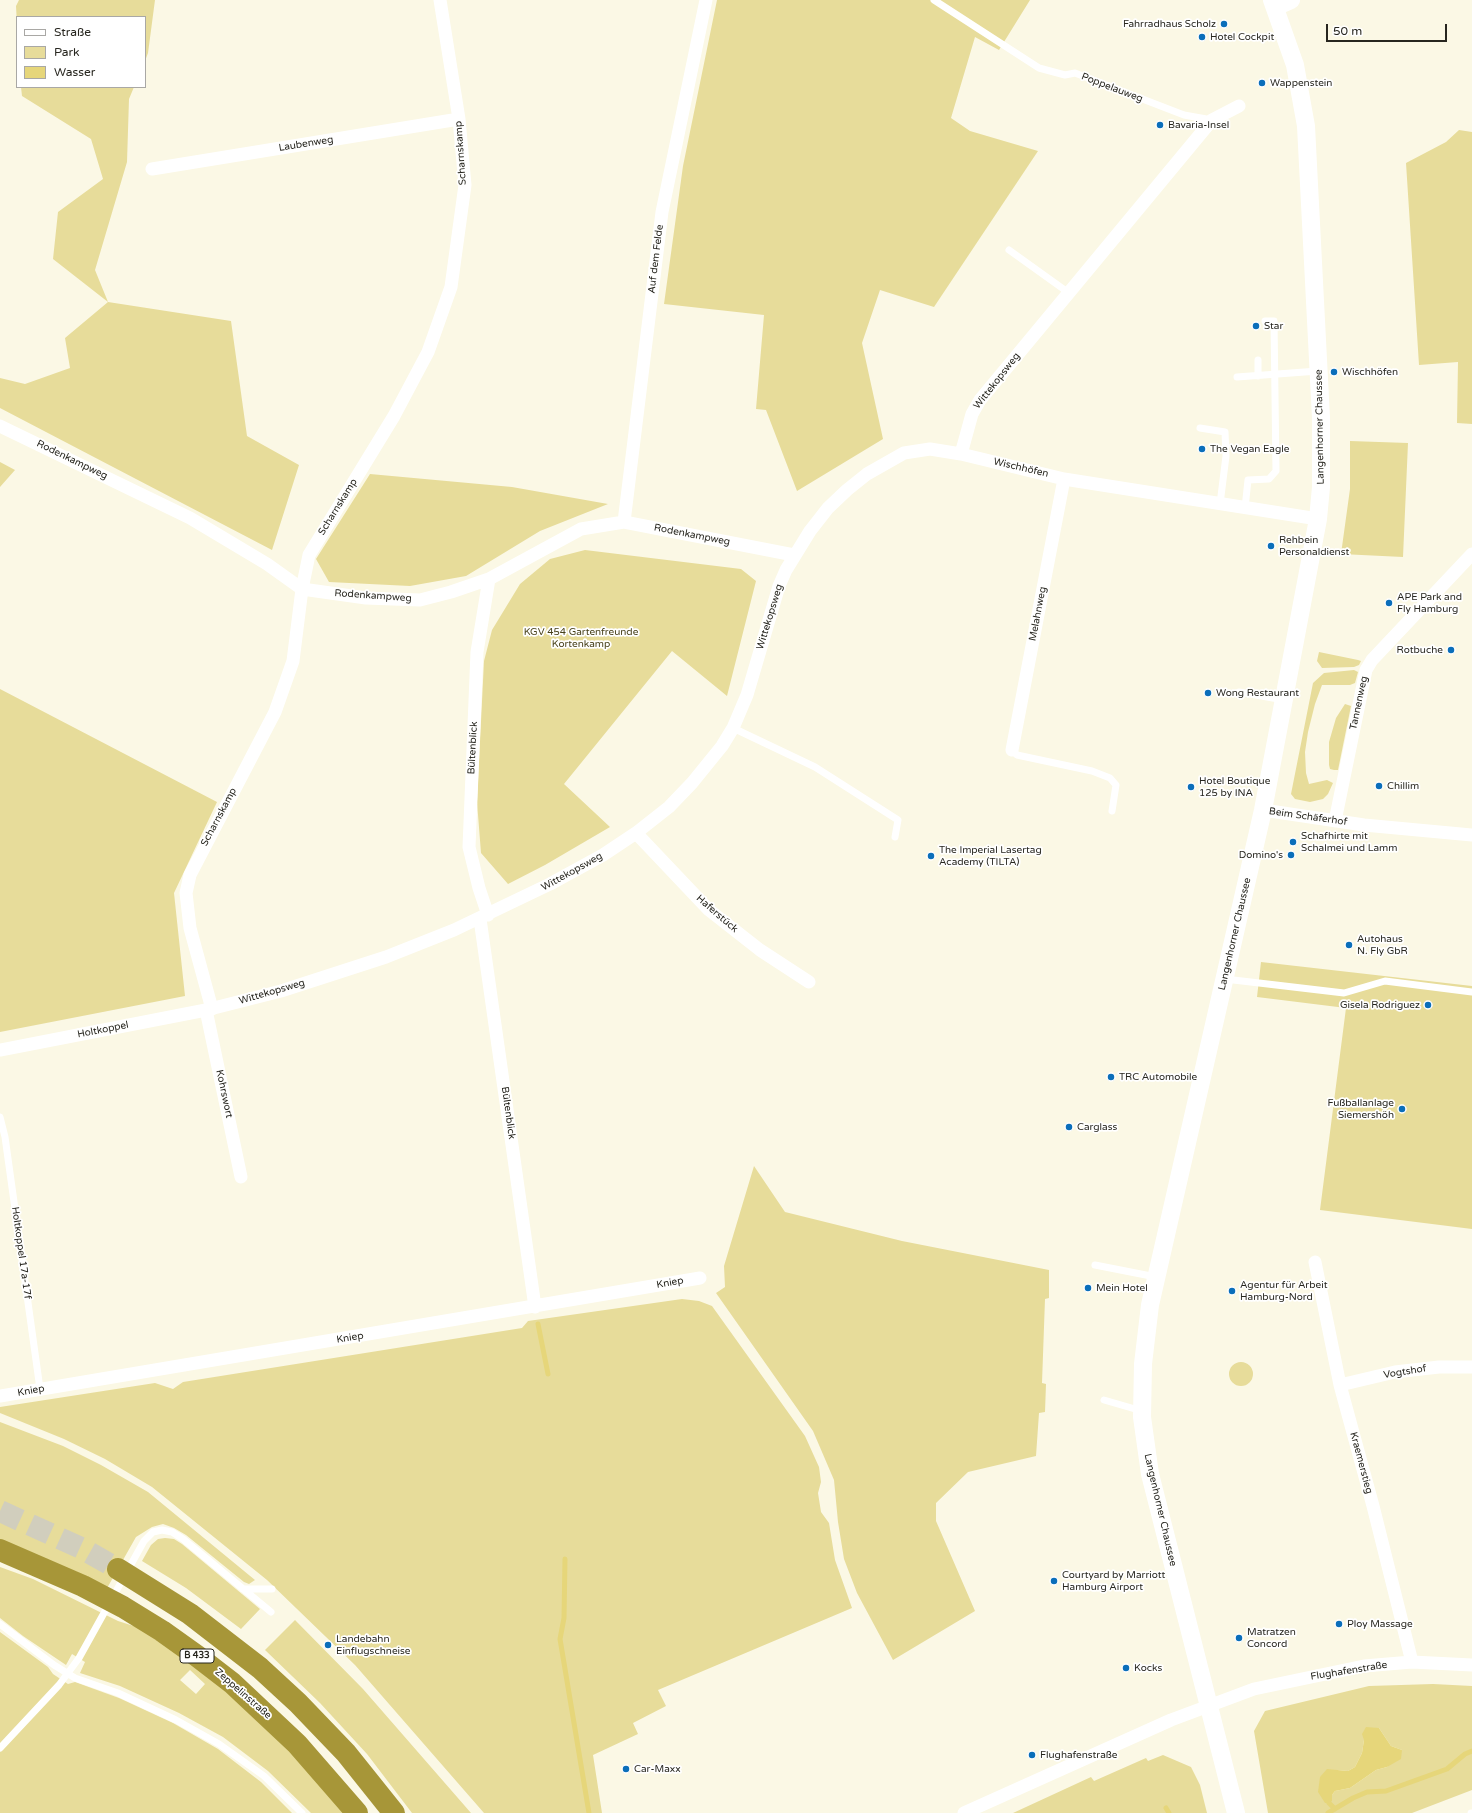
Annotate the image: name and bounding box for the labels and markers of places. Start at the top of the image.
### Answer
place label: Fahrradhaus Scholz [1123,18,1216,30]
marker: Fahrradhaus Scholz [1219,19,1229,29]
place label: Hotel Cockpit [1210,31,1274,43]
marker: Hotel Cockpit [1197,32,1207,42]
place label: Wappenstein [1270,77,1332,89]
marker: Wappenstein [1257,78,1267,88]
place label: Bavaria-Insel [1168,119,1229,131]
marker: Bavaria-Insel [1155,120,1165,130]
place label: Star [1264,320,1283,332]
marker: Star [1251,321,1261,331]
place label: Wischhöfen [1342,366,1398,378]
marker: Wischhöfen [1329,367,1339,377]
place label: The Vegan Eagle [1210,443,1289,455]
marker: The Vegan Eagle [1197,444,1207,454]
place label: Rehbein Personaldienst [1279,534,1349,558]
marker: Rehbein Personaldienst [1266,541,1276,551]
place label: APE Park and Fly Hamburg [1397,591,1462,614]
marker: APE Park and Fly Hamburg [1384,598,1394,608]
place label: Rotbuche [1397,644,1443,656]
marker: Rotbuche [1446,645,1456,655]
place label: Wong Restaurant [1216,687,1299,699]
marker: Wong Restaurant [1203,688,1213,698]
place label: Hotel Boutique 125 by INA [1199,775,1270,798]
place label: Chillim [1387,780,1419,792]
marker: Chillim [1374,781,1384,791]
marker: Hotel Boutique 125 by INA [1186,782,1196,792]
place label: Schafhirte mit Schalmei und Lamm [1301,830,1397,854]
marker: Schafhirte mit Schalmei und Lamm [1288,837,1298,847]
place label: The Imperial Lasertag Academy (TILTA) [939,844,1042,868]
place label: Domino's [1239,849,1283,861]
marker: Domino's [1286,850,1296,860]
marker: The Imperial Lasertag Academy (TILTA) [926,851,936,861]
place label: Autohaus N. Fly GbR [1357,933,1408,956]
marker: Autohaus N. Fly GbR [1344,940,1354,950]
place label: Gisela Rodriguez [1340,999,1420,1011]
marker: Gisela Rodriguez [1423,1000,1433,1010]
place label: TRC Automobile [1119,1071,1197,1083]
marker: TRC Automobile [1106,1072,1116,1082]
place label: Fußballanlage Siemershöh [1327,1097,1394,1120]
marker: Fußballanlage Siemershöh [1397,1104,1407,1114]
place label: Carglass [1077,1121,1117,1133]
marker: Carglass [1064,1122,1074,1132]
place label: Agentur für Arbeit Hamburg-Nord [1240,1279,1327,1302]
place label: Mein Hotel [1096,1282,1148,1294]
marker: Mein Hotel [1083,1283,1093,1293]
marker: Agentur für Arbeit Hamburg-Nord [1227,1286,1237,1296]
place label: Courtyard by Marriott Hamburg Airport [1062,1569,1165,1592]
marker: Courtyard by Marriott Hamburg Airport [1049,1576,1059,1586]
place label: Ploy Massage [1347,1618,1413,1630]
marker: Ploy Massage [1334,1619,1344,1629]
place label: Matratzen Concord [1247,1626,1296,1650]
place label: Landebahn Einflugschneise [336,1633,411,1656]
marker: Matratzen Concord [1234,1633,1244,1643]
marker: Landebahn Einflugschneise [323,1640,333,1650]
place label: Kocks [1134,1662,1162,1674]
marker: Kocks [1121,1663,1131,1673]
place label: Flughafenstraße [1040,1749,1118,1761]
marker: Flughafenstraße [1027,1750,1037,1760]
place label: Car-Maxx [634,1763,681,1775]
marker: Car-Maxx [621,1764,631,1774]

